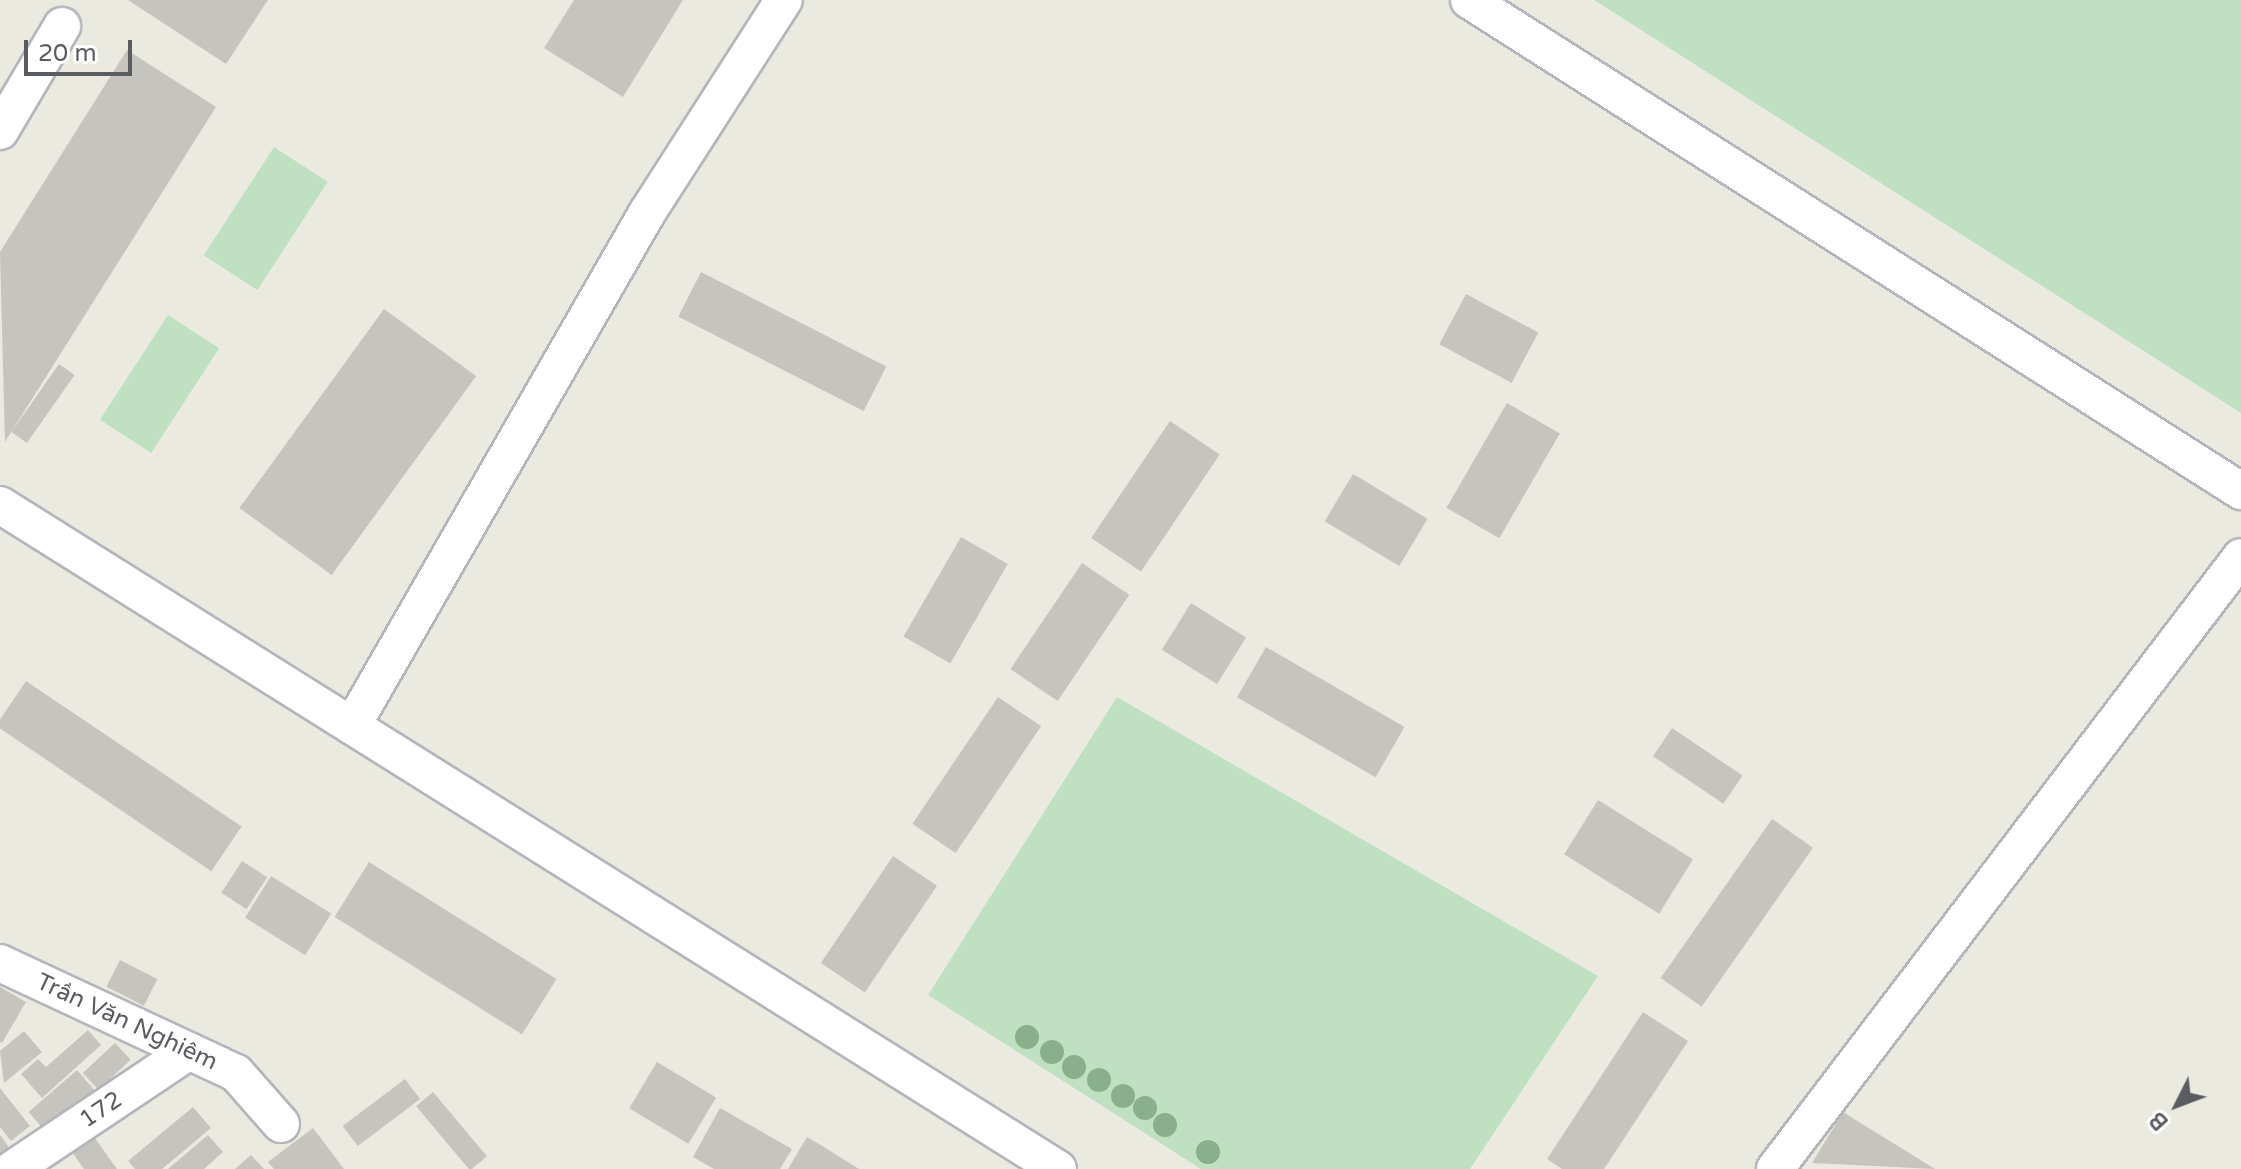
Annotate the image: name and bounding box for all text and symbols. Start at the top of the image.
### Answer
scale bar [28,24,136,74]
text: 20 m [38,39,96,68]
street label: Trần Văn Nghiêm [32,967,222,1077]
north arrow [2137,1065,2217,1145]
street label: 172 [74,1085,128,1135]
text: B [2144,1107,2174,1135]

